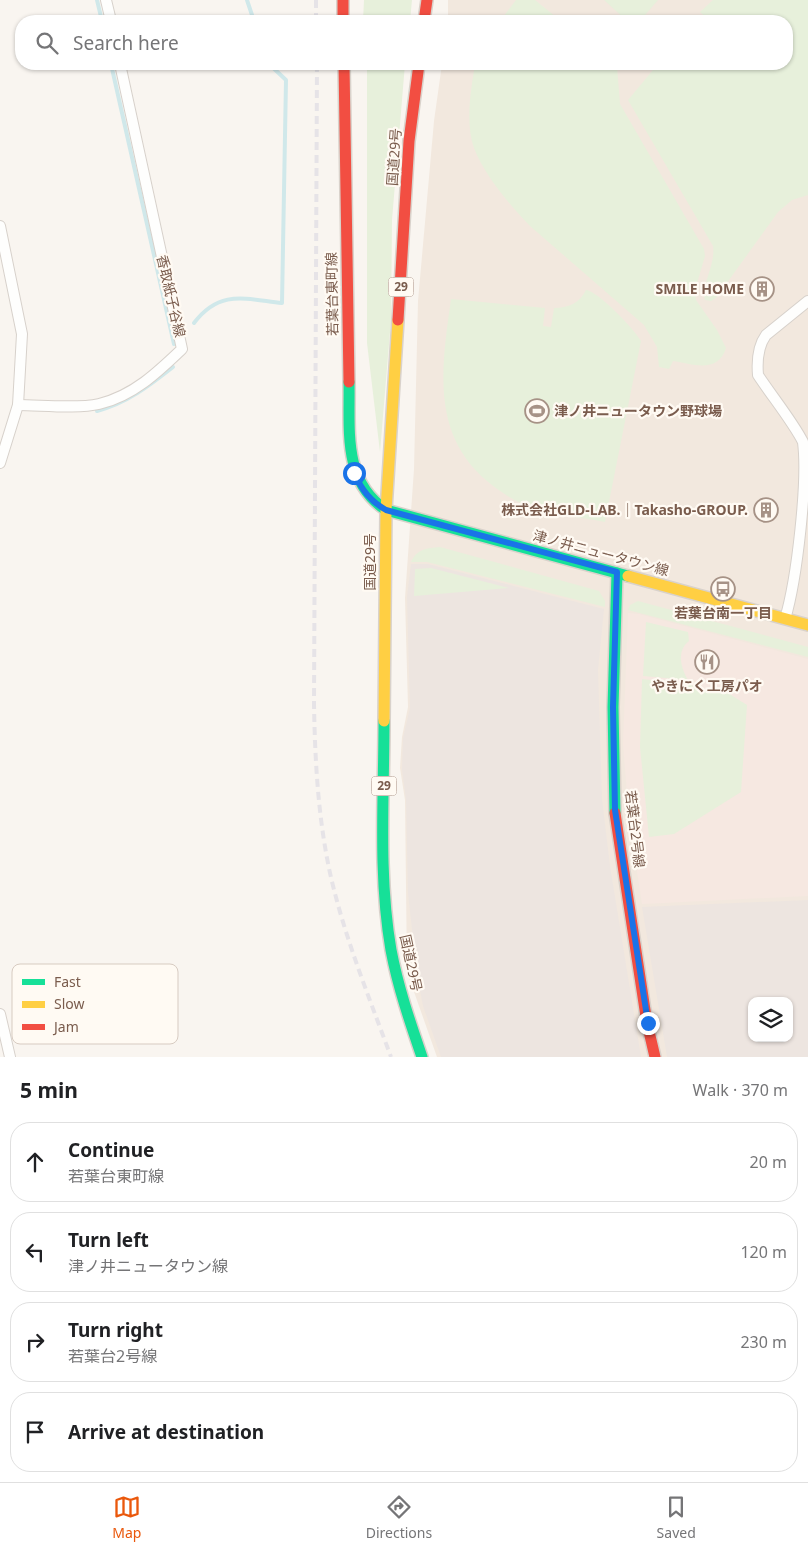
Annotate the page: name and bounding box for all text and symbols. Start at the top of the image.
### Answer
search box [15,15,793,70]
icon: search [33,29,61,57]
text: Search here [73,30,179,56]
street label: 国道29号 [382,127,405,187]
street label: 若葉台東町線 [321,252,342,336]
street label: 香取紙子谷線 [153,253,190,339]
building icon: SMILE HOME [749,276,775,302]
road number: 29 [388,278,414,296]
place label: SMILE HOME [656,279,744,298]
sports icon: 津ノ井ニュータウン野球場 [524,398,550,424]
place label: 津ノ井ニュータウン野球場 [554,401,722,420]
route start [343,462,366,485]
building icon: 株式会社GLD-LAB.｜Takasho-GROUP. [753,497,779,523]
place label: 株式会社GLD-LAB.｜Takasho-GROUP. [501,500,748,519]
street label: 津ノ井ニュータウン線 [531,525,671,580]
street label: 国道29号 [360,533,379,591]
bus stop icon: 若葉台南一丁目 [710,576,736,602]
place label: 若葉台南一丁目 [674,603,772,622]
restaurant icon: やきにく工房パオ [694,649,720,675]
place label: やきにく工房パオ [651,676,763,695]
road number: 29 [372,776,396,796]
street label: 若葉台2号線 [621,789,650,869]
street label: 国道29号 [396,933,427,993]
legend [12,964,178,1044]
text: Fast [54,972,81,991]
text: Slow [54,994,85,1013]
map controls [748,997,793,1042]
button: layers [748,997,793,1042]
route end [637,1012,660,1035]
text: Jam [52,1017,79,1036]
text: 5 min [20,1076,78,1104]
text: Walk · 370 m [693,1079,788,1101]
text: Continue [68,1137,154,1163]
icon: ahead [21,1148,49,1176]
text: 20 m [750,1151,787,1173]
text: 若葉台東町線 [68,1165,164,1187]
text: Turn left [68,1227,149,1253]
icon: left [21,1238,49,1266]
text: 120 m [740,1241,787,1263]
text: 津ノ井ニュータウン線 [68,1255,228,1277]
text: Turn right [68,1317,163,1343]
icon: right [21,1328,49,1356]
text: 230 m [740,1331,787,1353]
text: 若葉台2号線 [68,1345,157,1367]
icon: arrive [21,1418,49,1446]
text: Arrive at destination [68,1419,264,1445]
tab: Map [112,1493,141,1542]
tab: Directions [366,1493,432,1542]
tab: Saved [657,1493,696,1542]

